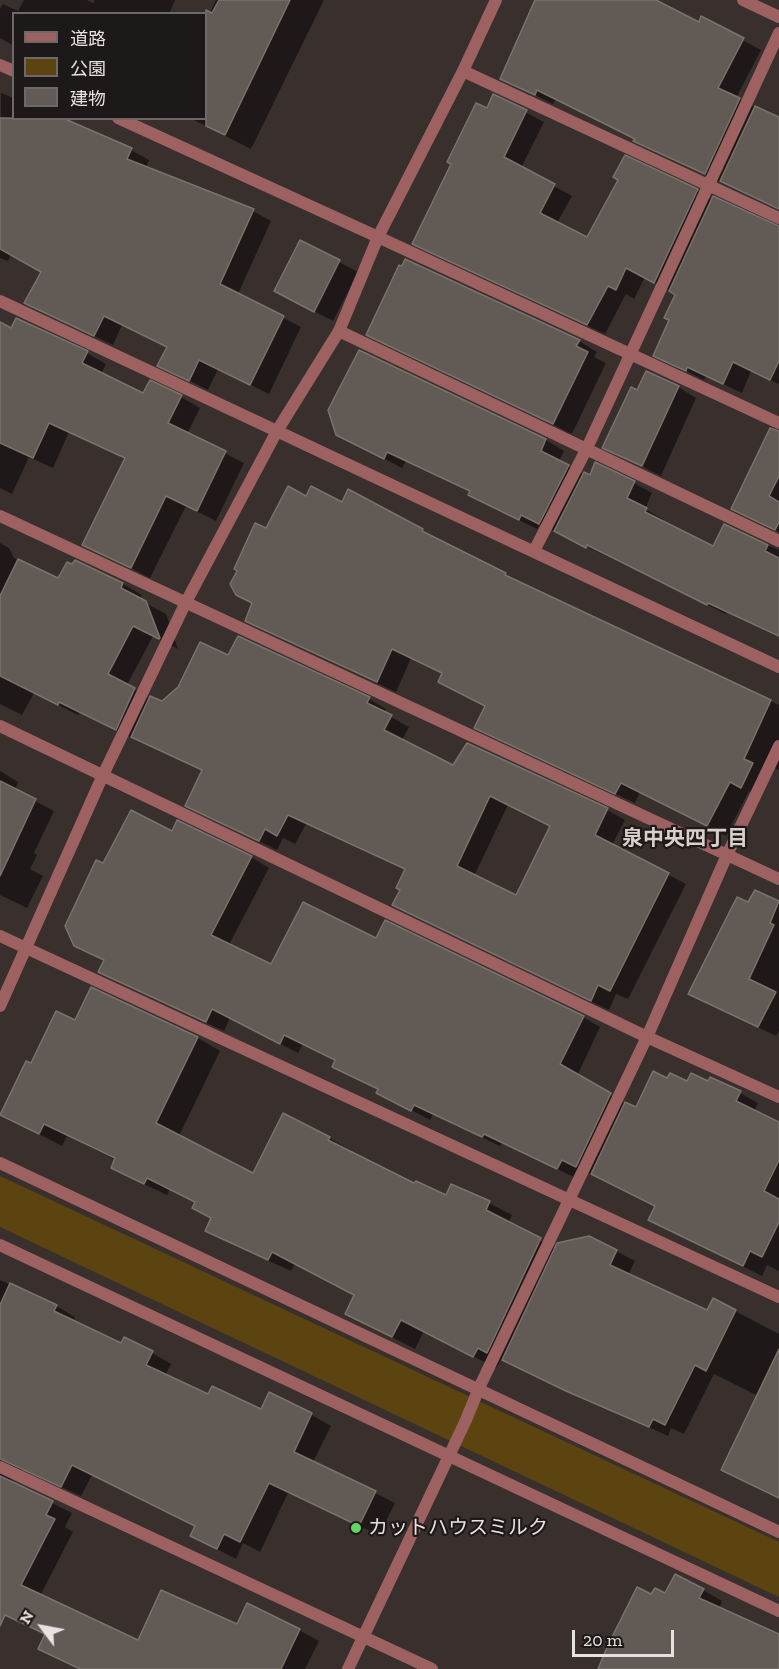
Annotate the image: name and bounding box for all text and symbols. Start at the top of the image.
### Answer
legend [12,12,207,120]
text: 道路 [70,28,106,50]
text: 公園 [70,58,106,80]
text: 建物 [70,88,106,110]
district label: 泉中央四丁目 [622,826,748,852]
place label: カットハウスミルク [368,1516,548,1540]
marker: カットハウスミルク [349,1521,363,1535]
north arrow [12,1597,72,1657]
text: N [15,1607,38,1627]
scale bar [575,1618,677,1656]
text: 20 m [583,1629,622,1651]

